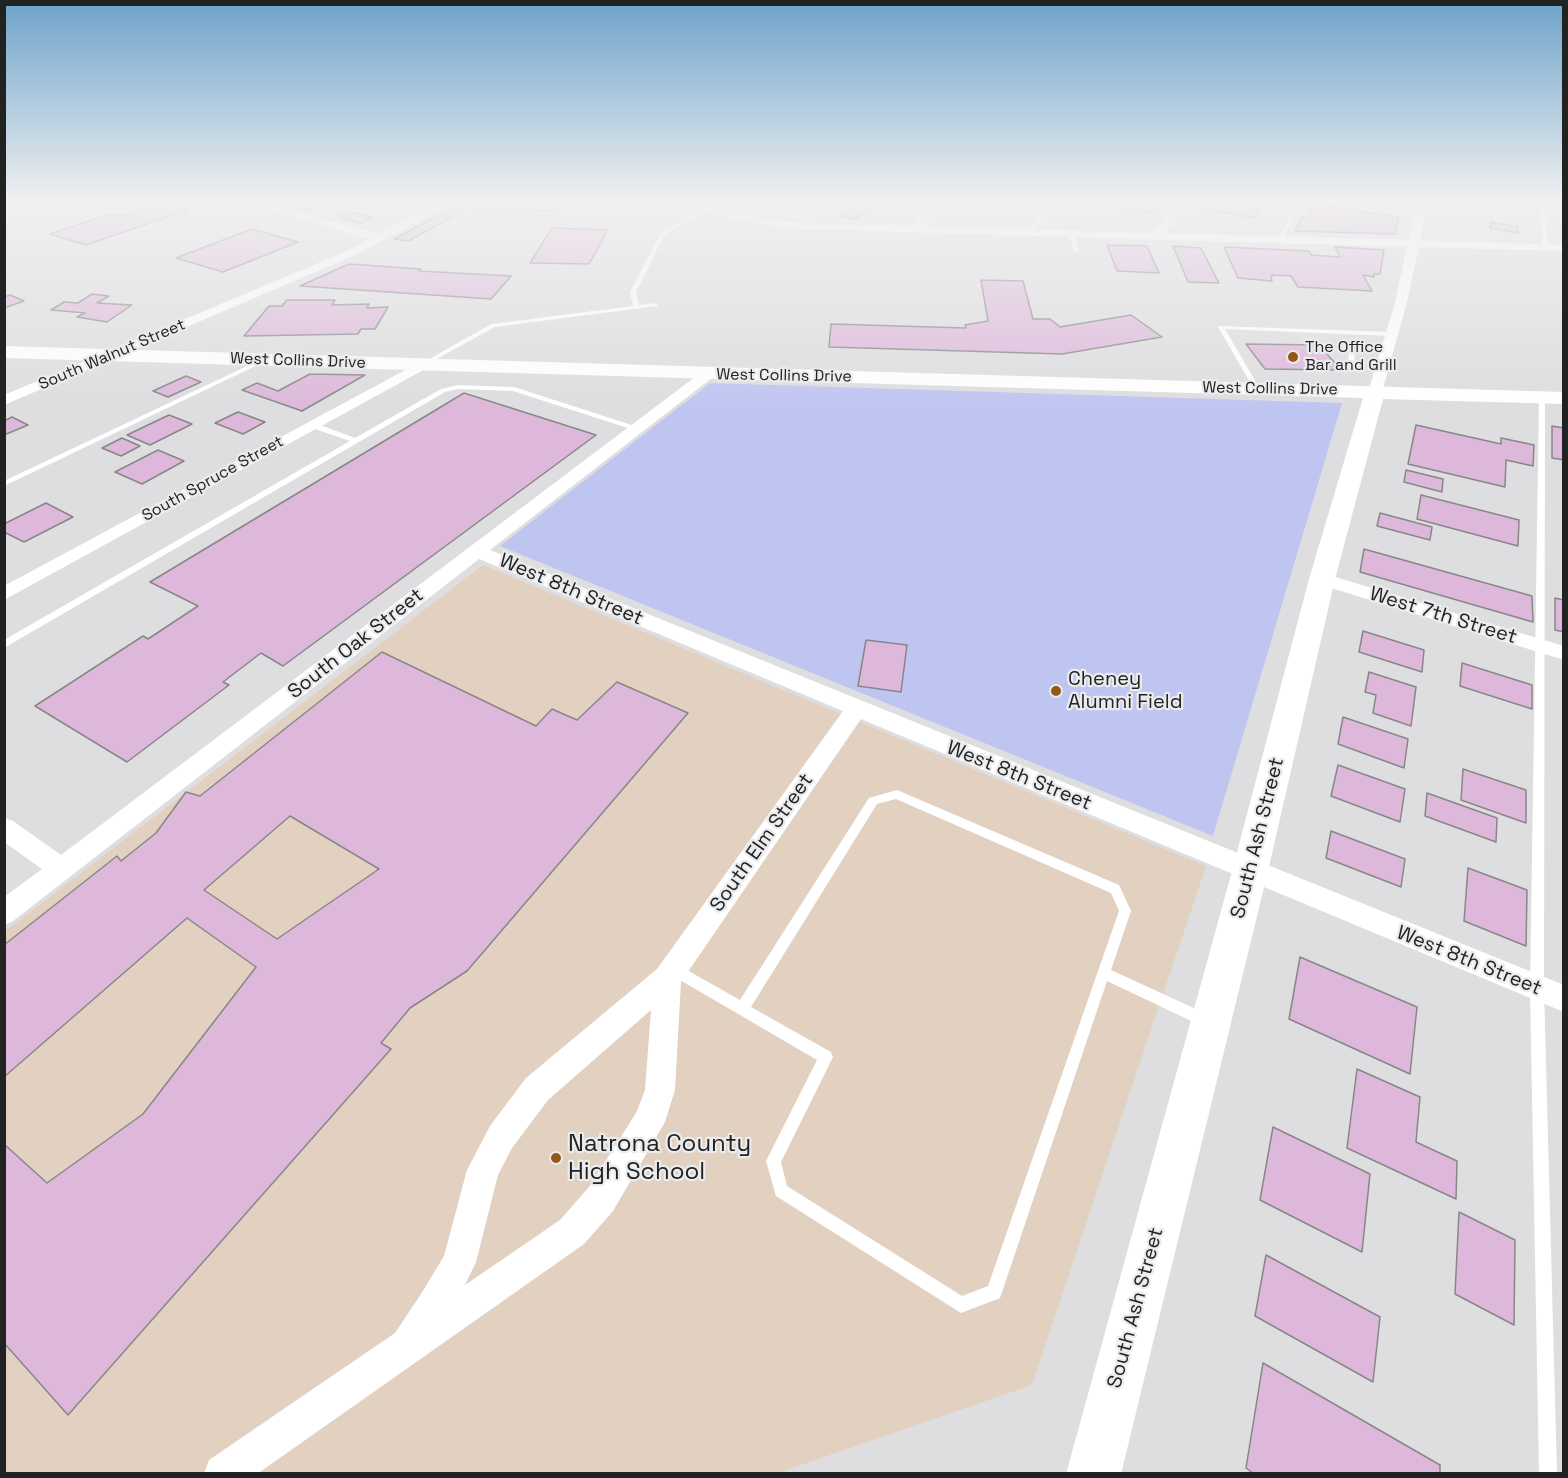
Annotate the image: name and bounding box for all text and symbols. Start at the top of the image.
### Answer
street label: South Walnut Street [36,315,188,395]
place label: The Office Bar and Grill [1305,338,1397,376]
street label: West Collins Drive [230,349,366,373]
marker: The Office Bar and Grill [1286,350,1300,364]
street label: West Collins Drive [716,365,852,387]
street label: West Collins Drive [1202,378,1338,400]
street label: South Spruce Street [139,432,287,526]
street label: West 8th Street [495,549,647,631]
street label: West 7th Street [1366,582,1520,650]
street label: South Oak Street [283,584,429,704]
place label: Cheney Alumni Field [1068,668,1183,715]
marker: Cheney Alumni Field [1049,684,1063,698]
street label: West 8th Street [943,736,1095,816]
street label: South Ash Street [1226,755,1290,921]
street label: South Elm Street [705,769,819,917]
street label: West 8th Street [1393,921,1545,1001]
place label: Natrona County High School [568,1130,751,1186]
marker: Natrona County High School [549,1151,563,1165]
street label: South Ash Street [1103,1225,1169,1391]

